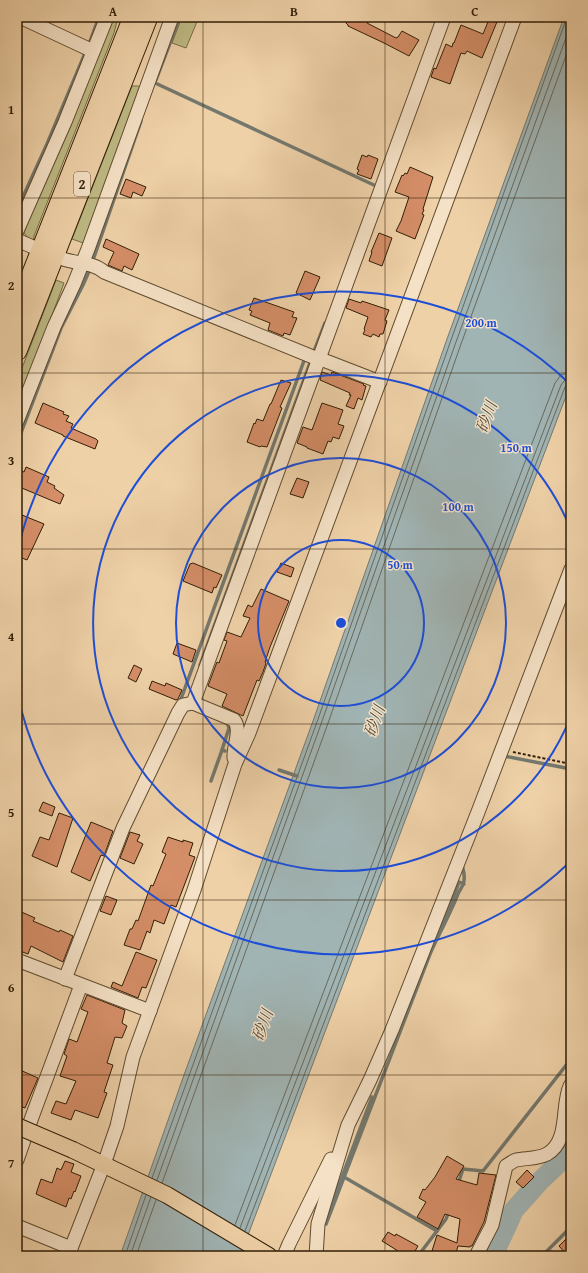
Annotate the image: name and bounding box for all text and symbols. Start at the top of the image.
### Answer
text: A [109,2,118,21]
text: B [290,2,298,21]
text: C [471,2,479,21]
text: 1 [8,100,14,119]
road number: 2 [74,172,90,196]
text: 2 [8,276,15,295]
text: 200 m [465,314,498,331]
water label: 砂川 [469,396,503,436]
text: 150 m [500,439,533,456]
text: 3 [8,451,14,470]
text: 100 m [442,498,475,515]
text: 50 m [387,556,413,573]
centre of rings [334,616,348,630]
text: 4 [8,627,15,646]
water label: 砂川 [357,700,391,740]
text: 5 [8,803,15,822]
text: 6 [8,978,15,997]
water label: 砂川 [245,1004,279,1044]
text: 7 [8,1154,15,1173]

